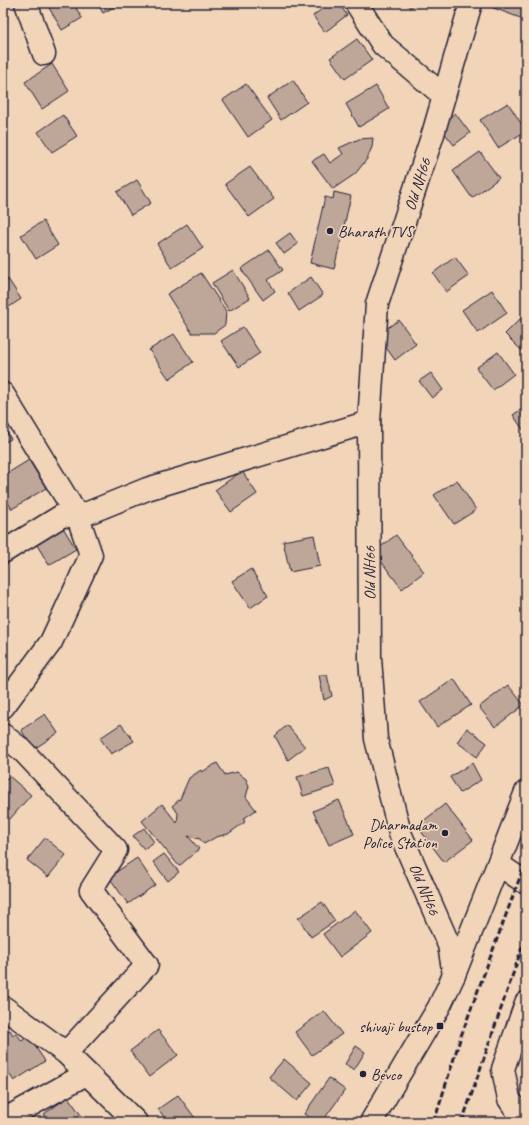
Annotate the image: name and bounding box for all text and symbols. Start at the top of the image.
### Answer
street label: Old NH66 [400,155,436,213]
place label: Bharath TVS [338,222,415,242]
marker: Bharath TVS [325,226,335,236]
street label: Old NH66 [360,545,380,600]
place label: Dharmadam Police Station [363,815,438,853]
marker: Dharmadam Police Station [440,828,450,838]
street label: Old NH66 [404,861,444,919]
place label: shivaji bustop [359,1017,433,1037]
marker: shivaji bustop [435,1021,445,1031]
place label: Bevco [371,1065,403,1085]
marker: Bevco [358,1069,368,1079]

